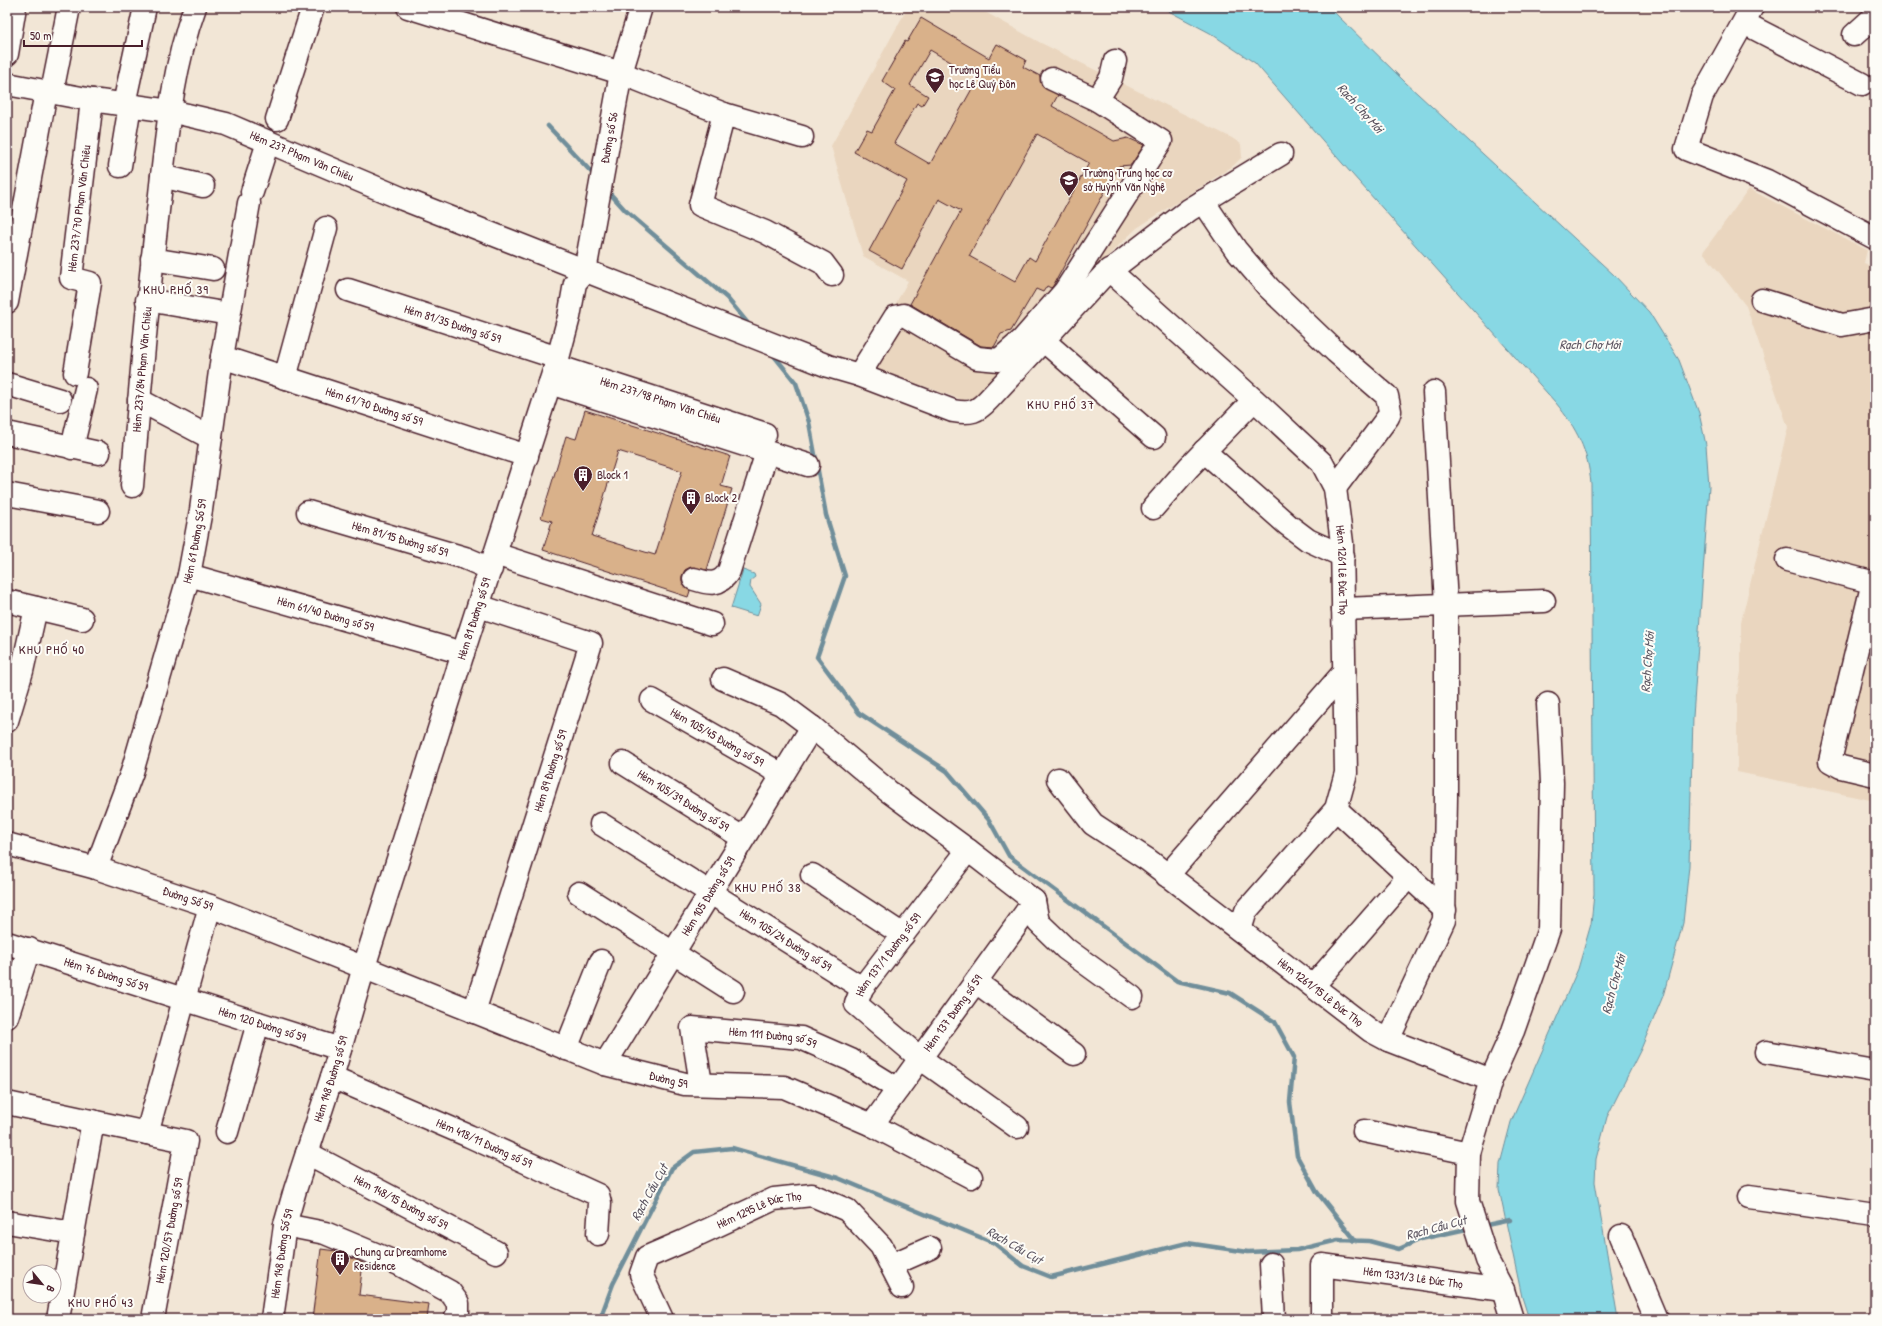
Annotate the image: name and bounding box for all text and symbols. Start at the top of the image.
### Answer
scale bar [24,22,142,48]
text: 50 m [30,27,51,44]
place label: Trường Tiểu học Lê Quý Đôn [949,61,1016,92]
school or university icon: Trường Tiểu học Lê Quý Đôn [924,66,946,94]
water label: Rạch Chợ Mới [1334,79,1389,138]
street label: Đường số 56 [596,110,622,165]
street label: Hẻm 237 Phạm Văn Chiêu [247,126,357,185]
street label: Hẻm 237/70 Phạm Văn Chiêu [63,144,95,273]
place label: Trường Trung học cơ sở Huỳnh Văn Nghệ [1083,164,1173,195]
school or university icon: Trường Trung học cơ sở Huỳnh Văn Nghệ [1058,169,1080,197]
district label: KHU PHỐ 39 [143,280,209,298]
street label: Hẻm 81/35 Đường số 59 [402,300,504,347]
street label: Hẻm 237/84 Phạm Văn Chiêu [127,306,156,433]
water label: Rạch Chợ Mới [1559,335,1622,353]
street label: Hẻm 237/98 Phạm Văn Chiêu [598,372,723,427]
street label: Hẻm 61/70 Đường số 59 [324,382,426,430]
district label: KHU PHỐ 37 [1027,395,1095,413]
building icon: Block 1 [572,464,594,492]
place label: Block 1 [597,466,628,483]
building icon: Block 2 [680,487,702,515]
place label: Block 2 [705,489,738,506]
street label: Hẻm 61 Đường Số 59 [178,497,211,585]
street label: Hẻm 81/15 Đường số 59 [350,516,451,561]
street label: Hẻm 1261 Lê Đức Thọ [1332,524,1352,615]
street label: Hẻm 81 Đường số 59 [452,575,495,662]
street label: Hẻm 61/40 Đường số 59 [275,592,377,635]
water label: Rạch Chợ Mới [1636,630,1658,693]
district label: KHU PHỐ 40 [19,640,85,658]
street label: Hẻm 105/45 Đường số 59 [667,703,768,771]
street label: Hẻm 89 Đường số 59 [529,727,571,814]
street label: Hẻm 105/39 Đường số 59 [634,765,733,836]
street label: Hẻm 105 Đường số 59 [677,852,739,939]
district label: KHU PHỐ 38 [734,878,802,896]
street label: Đường Số 59 [160,882,217,915]
street label: Hẻm 105/24 Đường số 59 [737,904,836,975]
street label: Hẻm 137/1 Đường số 59 [851,909,925,999]
water label: Rạch Chợ Mới [1596,951,1630,1016]
street label: Hẻm 76 Đường Số 59 [62,953,151,996]
street label: Hẻm 1261/15 Lê Đức Thọ [1274,953,1367,1030]
street label: Hẻm 137 Đường số 59 [919,970,986,1055]
street label: Hẻm 120 Đường số 59 [217,1002,309,1046]
street label: Hẻm 111 Đường số 59 [728,1022,820,1052]
street label: Hẻm 148 Đường số 59 [309,1033,352,1124]
street label: Đường 59 [647,1066,688,1092]
street label: Hẻm 418/11 Đường số 59 [434,1114,536,1172]
water label: Rạch Cầu Cụt [626,1158,673,1223]
street label: Hẻm 148/15 Đường số 59 [351,1170,452,1234]
street label: Hẻm 120/57 Đường số 59 [151,1176,187,1285]
street label: Hẻm 1295 Lê Đức Thọ [714,1187,803,1233]
street label: Hẻm 148 Đường Số 59 [266,1206,297,1300]
water label: Rạch Cầu Cụt [1404,1210,1471,1244]
water label: Rạch Cầu Cụt [984,1222,1048,1269]
place label: Chung cư Dreamhome Residence [354,1243,447,1274]
building icon: Chung cư Dreamhome Residence [329,1248,351,1276]
street label: Hẻm 1331/3 Lê Đức Thọ [1362,1262,1464,1292]
north arrow [22,1264,62,1304]
text: B [43,1283,58,1295]
district label: KHU PHỐ 43 [68,1293,134,1311]

